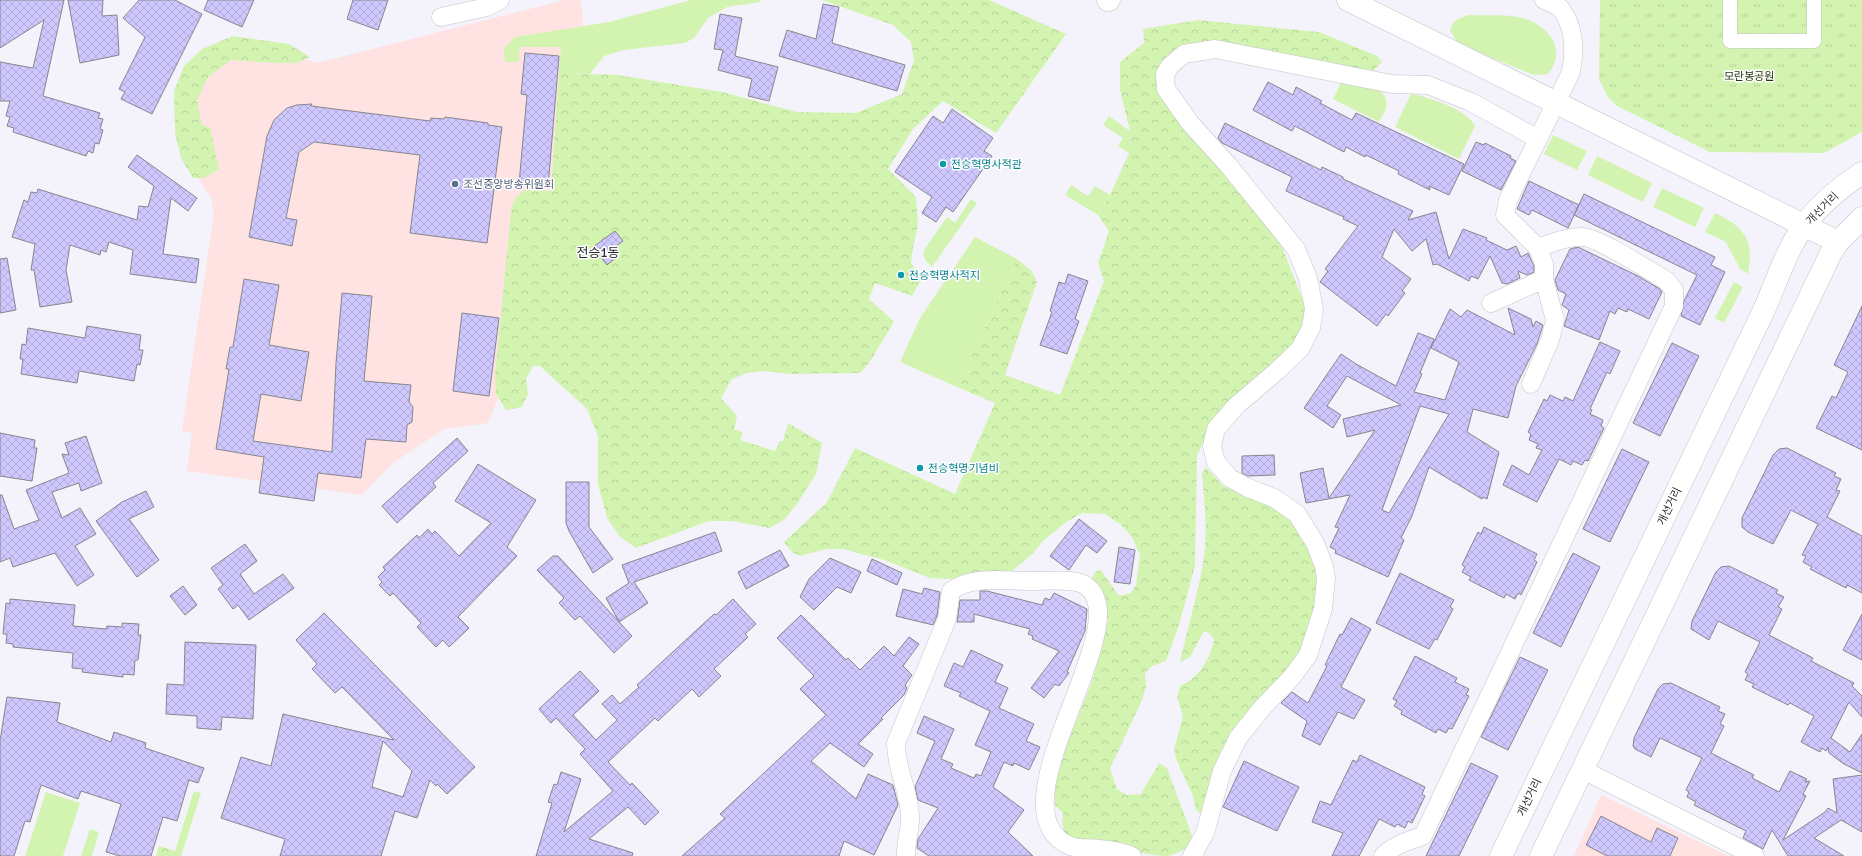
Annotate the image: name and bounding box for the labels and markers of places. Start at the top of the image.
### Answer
place label: 전승혁명사적관 [951,158,1022,171]
marker: 전승혁명사적관 [938,159,948,169]
place label: 조선중앙방송위원회 [463,178,554,191]
marker: 조선중앙방송위원회 [450,179,460,189]
place label: 전승혁명사적지 [909,269,980,282]
marker: 전승혁명사적지 [896,270,906,280]
place label: 전승혁명기념비 [928,462,999,475]
marker: 전승혁명기념비 [915,463,925,473]

